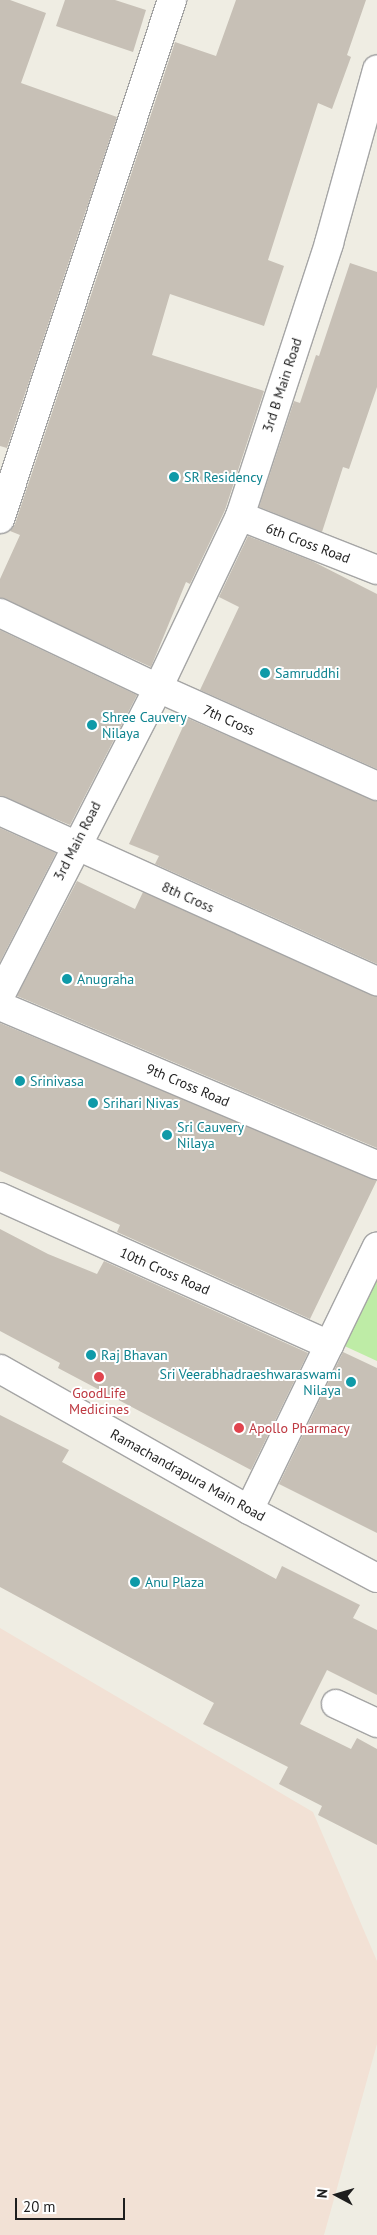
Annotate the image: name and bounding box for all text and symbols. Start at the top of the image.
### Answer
street label: 3rd B Main Road [259,336,305,434]
place label: SR Residency [184,469,263,485]
marker: SR Residency [168,471,180,483]
street label: 6th Cross Road [263,519,353,567]
place label: Samruddhi [275,665,340,681]
marker: Samruddhi [259,667,271,679]
street label: 7th Cross [200,701,258,739]
place label: Shree Cauvery Nilaya [102,709,187,742]
marker: Shree Cauvery Nilaya [86,719,98,731]
street label: 3rd Main Road [50,799,104,883]
street label: 8th Cross [159,878,217,916]
place label: Anugraha [77,971,134,987]
marker: Anugraha [61,973,73,985]
street label: 9th Cross Road [144,1060,232,1110]
place label: Srinivasa [30,1073,84,1089]
marker: Srinivasa [14,1075,26,1087]
place label: Srihari Nivas [103,1095,179,1111]
marker: Srihari Nivas [87,1097,99,1109]
place label: Sri Cauvery Nilaya [177,1119,244,1152]
marker: Sri Cauvery Nilaya [161,1129,173,1141]
street label: 10th Cross Road [117,1244,213,1298]
place label: Raj Bhavan [101,1347,168,1363]
marker: Raj Bhavan [85,1349,97,1361]
place label: Sri Veerabhadraeshwaraswami Nilaya [159,1366,341,1398]
marker: GoodLife Medicines [93,1371,105,1383]
marker: Sri Veerabhadraeshwaraswami Nilaya [345,1376,357,1388]
place label: GoodLife Medicines [69,1385,129,1418]
place label: Apollo Pharmacy [249,1420,350,1436]
marker: Apollo Pharmacy [233,1422,245,1434]
street label: Ramachandrapura Main Road [108,1425,268,1525]
place label: Anu Plaza [145,1574,204,1590]
marker: Anu Plaza [129,1576,141,1588]
north arrow [312,2170,362,2220]
scale bar [18,2188,128,2220]
text: N [313,2188,332,2199]
text: 20 m [23,2197,56,2216]

